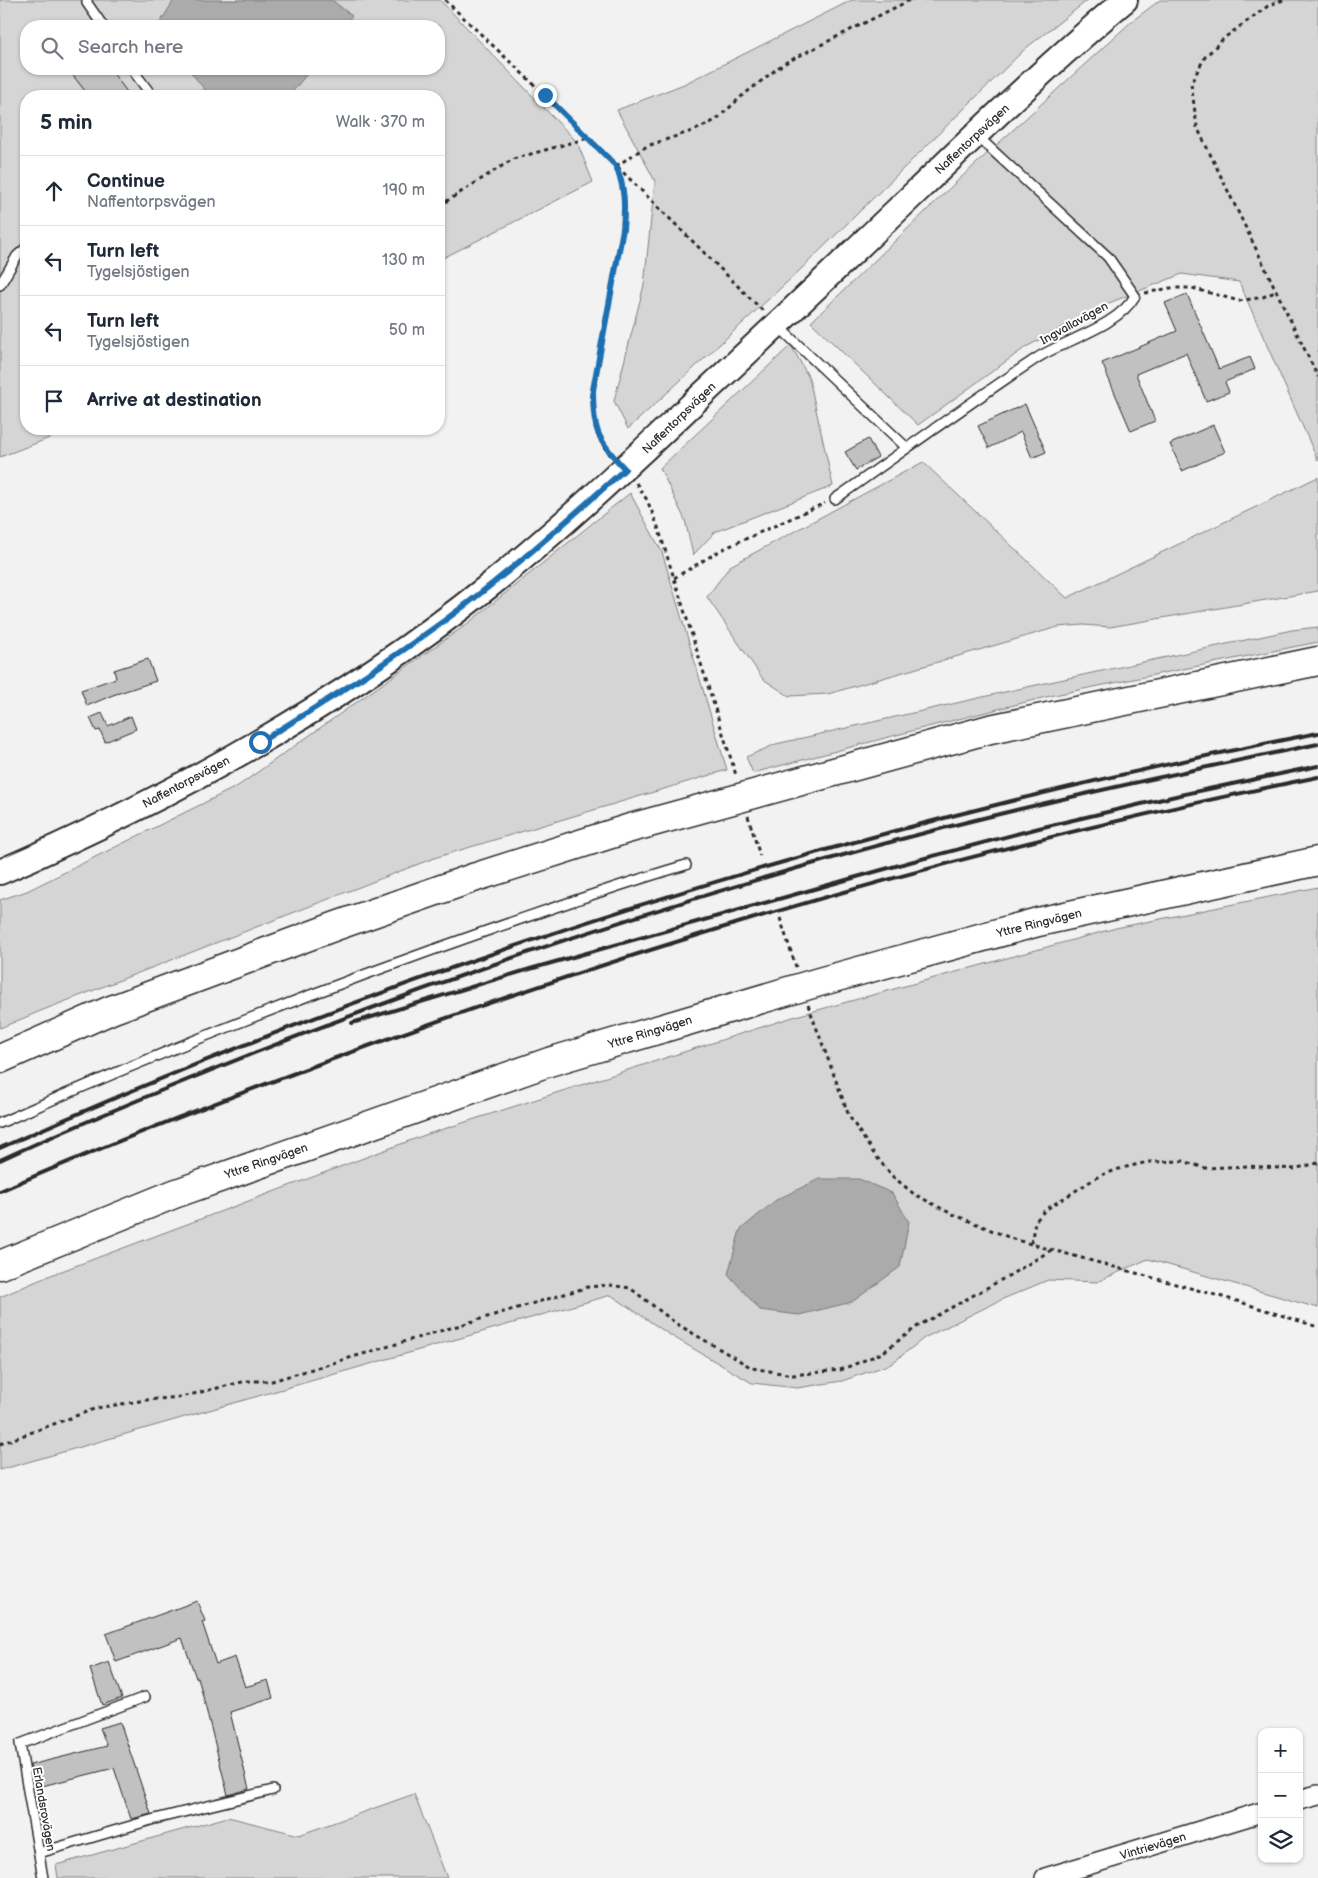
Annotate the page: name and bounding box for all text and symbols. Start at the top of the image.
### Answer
search box [20,20,445,75]
icon: search [38,34,66,62]
text: Search here [78,36,183,59]
route end [534,84,557,107]
street label: Naffentorpsvägen [932,101,1013,178]
text: 5 min [40,110,93,135]
text: Walk · 370 m [336,113,425,132]
text: Continue [87,170,165,193]
icon: ahead [40,177,68,205]
text: 190 m [383,181,425,200]
text: Naffentorpsvägen [87,193,216,212]
text: Turn left [87,240,159,263]
icon: left [40,247,68,275]
text: 130 m [382,251,425,270]
text: Tygelsjöstigen [87,263,190,282]
street label: Ingvallavägen [1038,299,1111,348]
text: Turn left [87,310,159,333]
icon: left [40,317,68,345]
text: 50 m [389,321,425,340]
text: Tygelsjöstigen [87,333,190,352]
street label: Naffentorpsvägen [639,379,719,457]
icon: arrive [40,387,68,415]
text: Arrive at destination [87,389,262,412]
route start [249,731,272,754]
street label: Naffentorpsvägen [140,753,233,812]
street label: Yttre Ringvägen [994,906,1083,942]
street label: Yttre Ringvägen [605,1013,694,1053]
street label: Yttre Ringvägen [222,1140,310,1183]
map controls [1258,1728,1303,1863]
button: + [1258,1728,1303,1773]
street label: Erlandsrovägen [29,1766,58,1853]
button: − [1258,1773,1303,1818]
button: layers [1258,1818,1303,1863]
street label: Vintrievägen [1118,1829,1188,1864]

